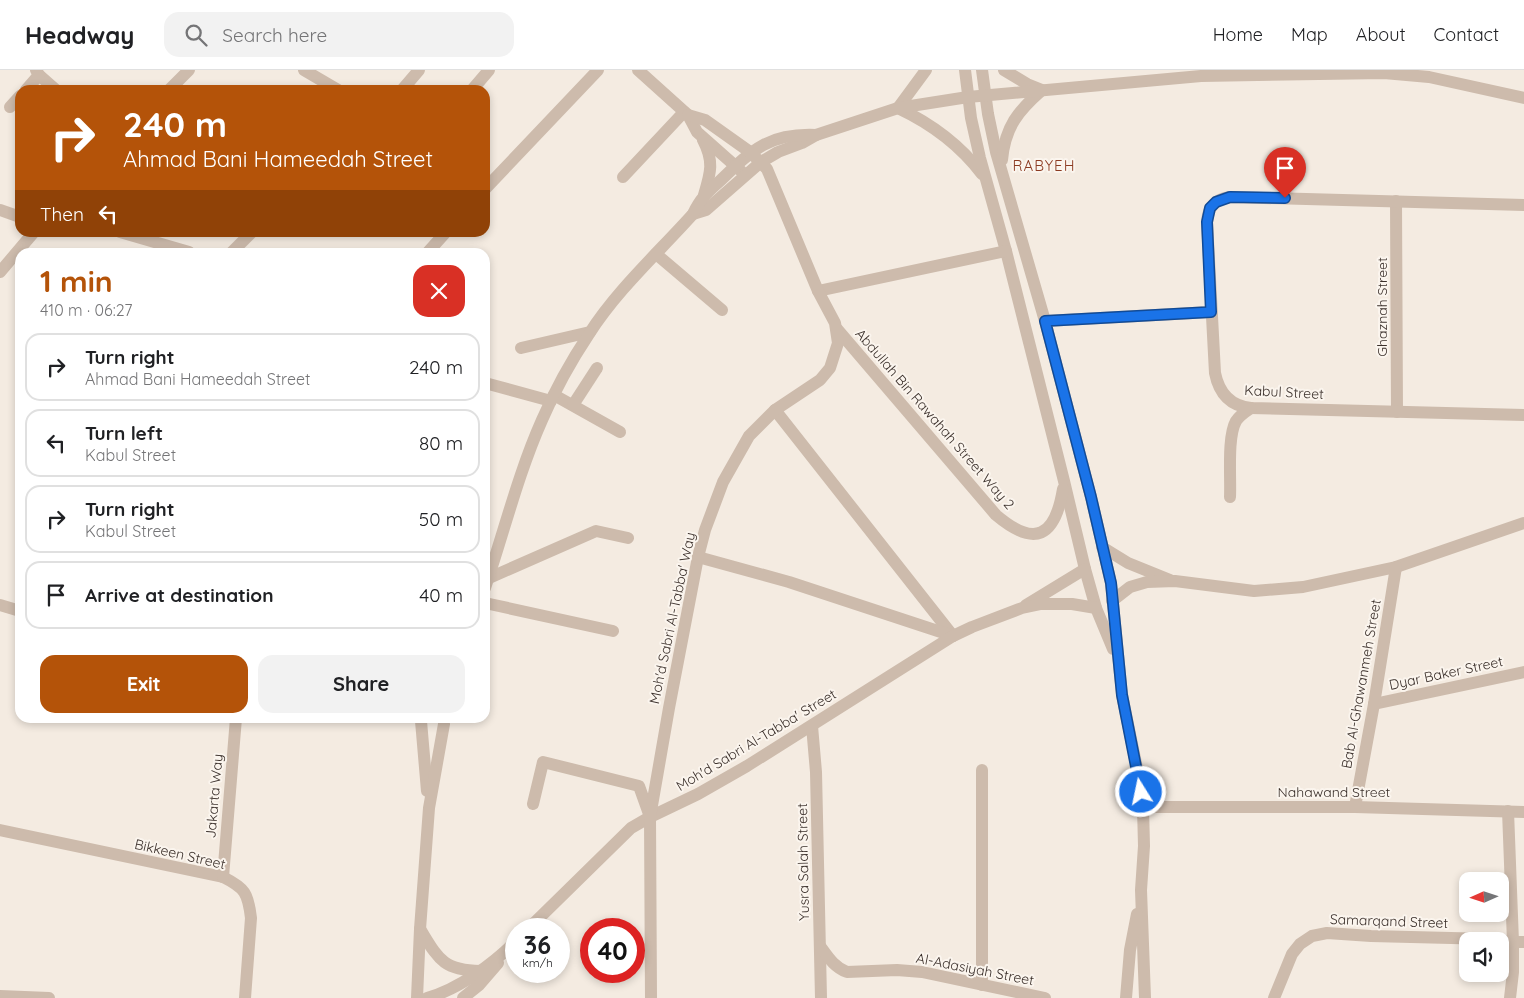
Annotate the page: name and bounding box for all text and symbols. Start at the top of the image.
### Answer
search box [164,12,514,57]
text: Headway [25,20,134,50]
icon: search [182,21,210,49]
text: Search here [222,23,327,47]
text: Home [1213,23,1263,46]
text: Map [1291,23,1328,46]
text: About [1356,23,1406,46]
text: Contact [1434,23,1499,46]
text: 240 m [123,102,227,146]
icon: right [40,105,105,170]
text: Ahmad Bani Hameedah Street [123,145,433,173]
pin [1264,147,1306,198]
icon: arrive [1271,154,1299,182]
district label: RABYEH [1013,156,1075,175]
icon: left [94,200,122,228]
text: Then [40,202,84,226]
street label: Ghaznah Street [1373,257,1391,357]
text: 1 min [40,262,113,300]
button: close [413,265,465,317]
text: 410 m · 06:27 [40,300,132,320]
street label: Abdullah Bin Rawahah Street Way 2 [852,325,1019,513]
text: Turn right [85,345,174,369]
icon: right [42,353,70,381]
text: 240 m [409,355,463,379]
text: Ahmad Bani Hameedah Street [85,369,310,389]
street label: Kabul Street [1244,381,1325,403]
text: Turn left [85,421,163,445]
icon: left [42,429,70,457]
text: 80 m [419,431,463,455]
text: Kabul Street [85,445,176,465]
text: Turn right [85,497,174,521]
icon: right [42,505,70,533]
text: 50 m [419,507,463,531]
text: Kabul Street [85,521,176,541]
street label: Moh'd Sabri Al-Tabba' Way [645,530,699,706]
icon: arrive [42,581,70,609]
text: Arrive at destination [85,583,274,607]
text: 40 m [419,583,463,607]
street label: Bab Al-Ghawanmeh Street [1337,598,1385,770]
street label: Dyar Baker Street [1387,652,1505,694]
button: Exit [40,655,248,713]
button: Share [258,655,465,713]
street label: Moh'd Sabri Al-Tabba' Street [673,685,840,795]
street label: Jakarta Way [201,753,227,839]
position arrow [1114,765,1166,817]
street label: Nahawand Street [1278,783,1391,801]
street label: Yusra Salah Street [793,803,813,921]
street label: Bikkeen Street [133,835,227,873]
north arrow [1459,872,1509,922]
map controls [1459,872,1509,982]
street label: Samarqand Street [1330,910,1449,932]
speed limit sign: 40 [580,918,645,983]
text: 36 [524,929,551,960]
button: sound [1459,932,1509,982]
street label: Al-Adasiyah Street [914,949,1036,989]
text: km/h [522,955,553,970]

